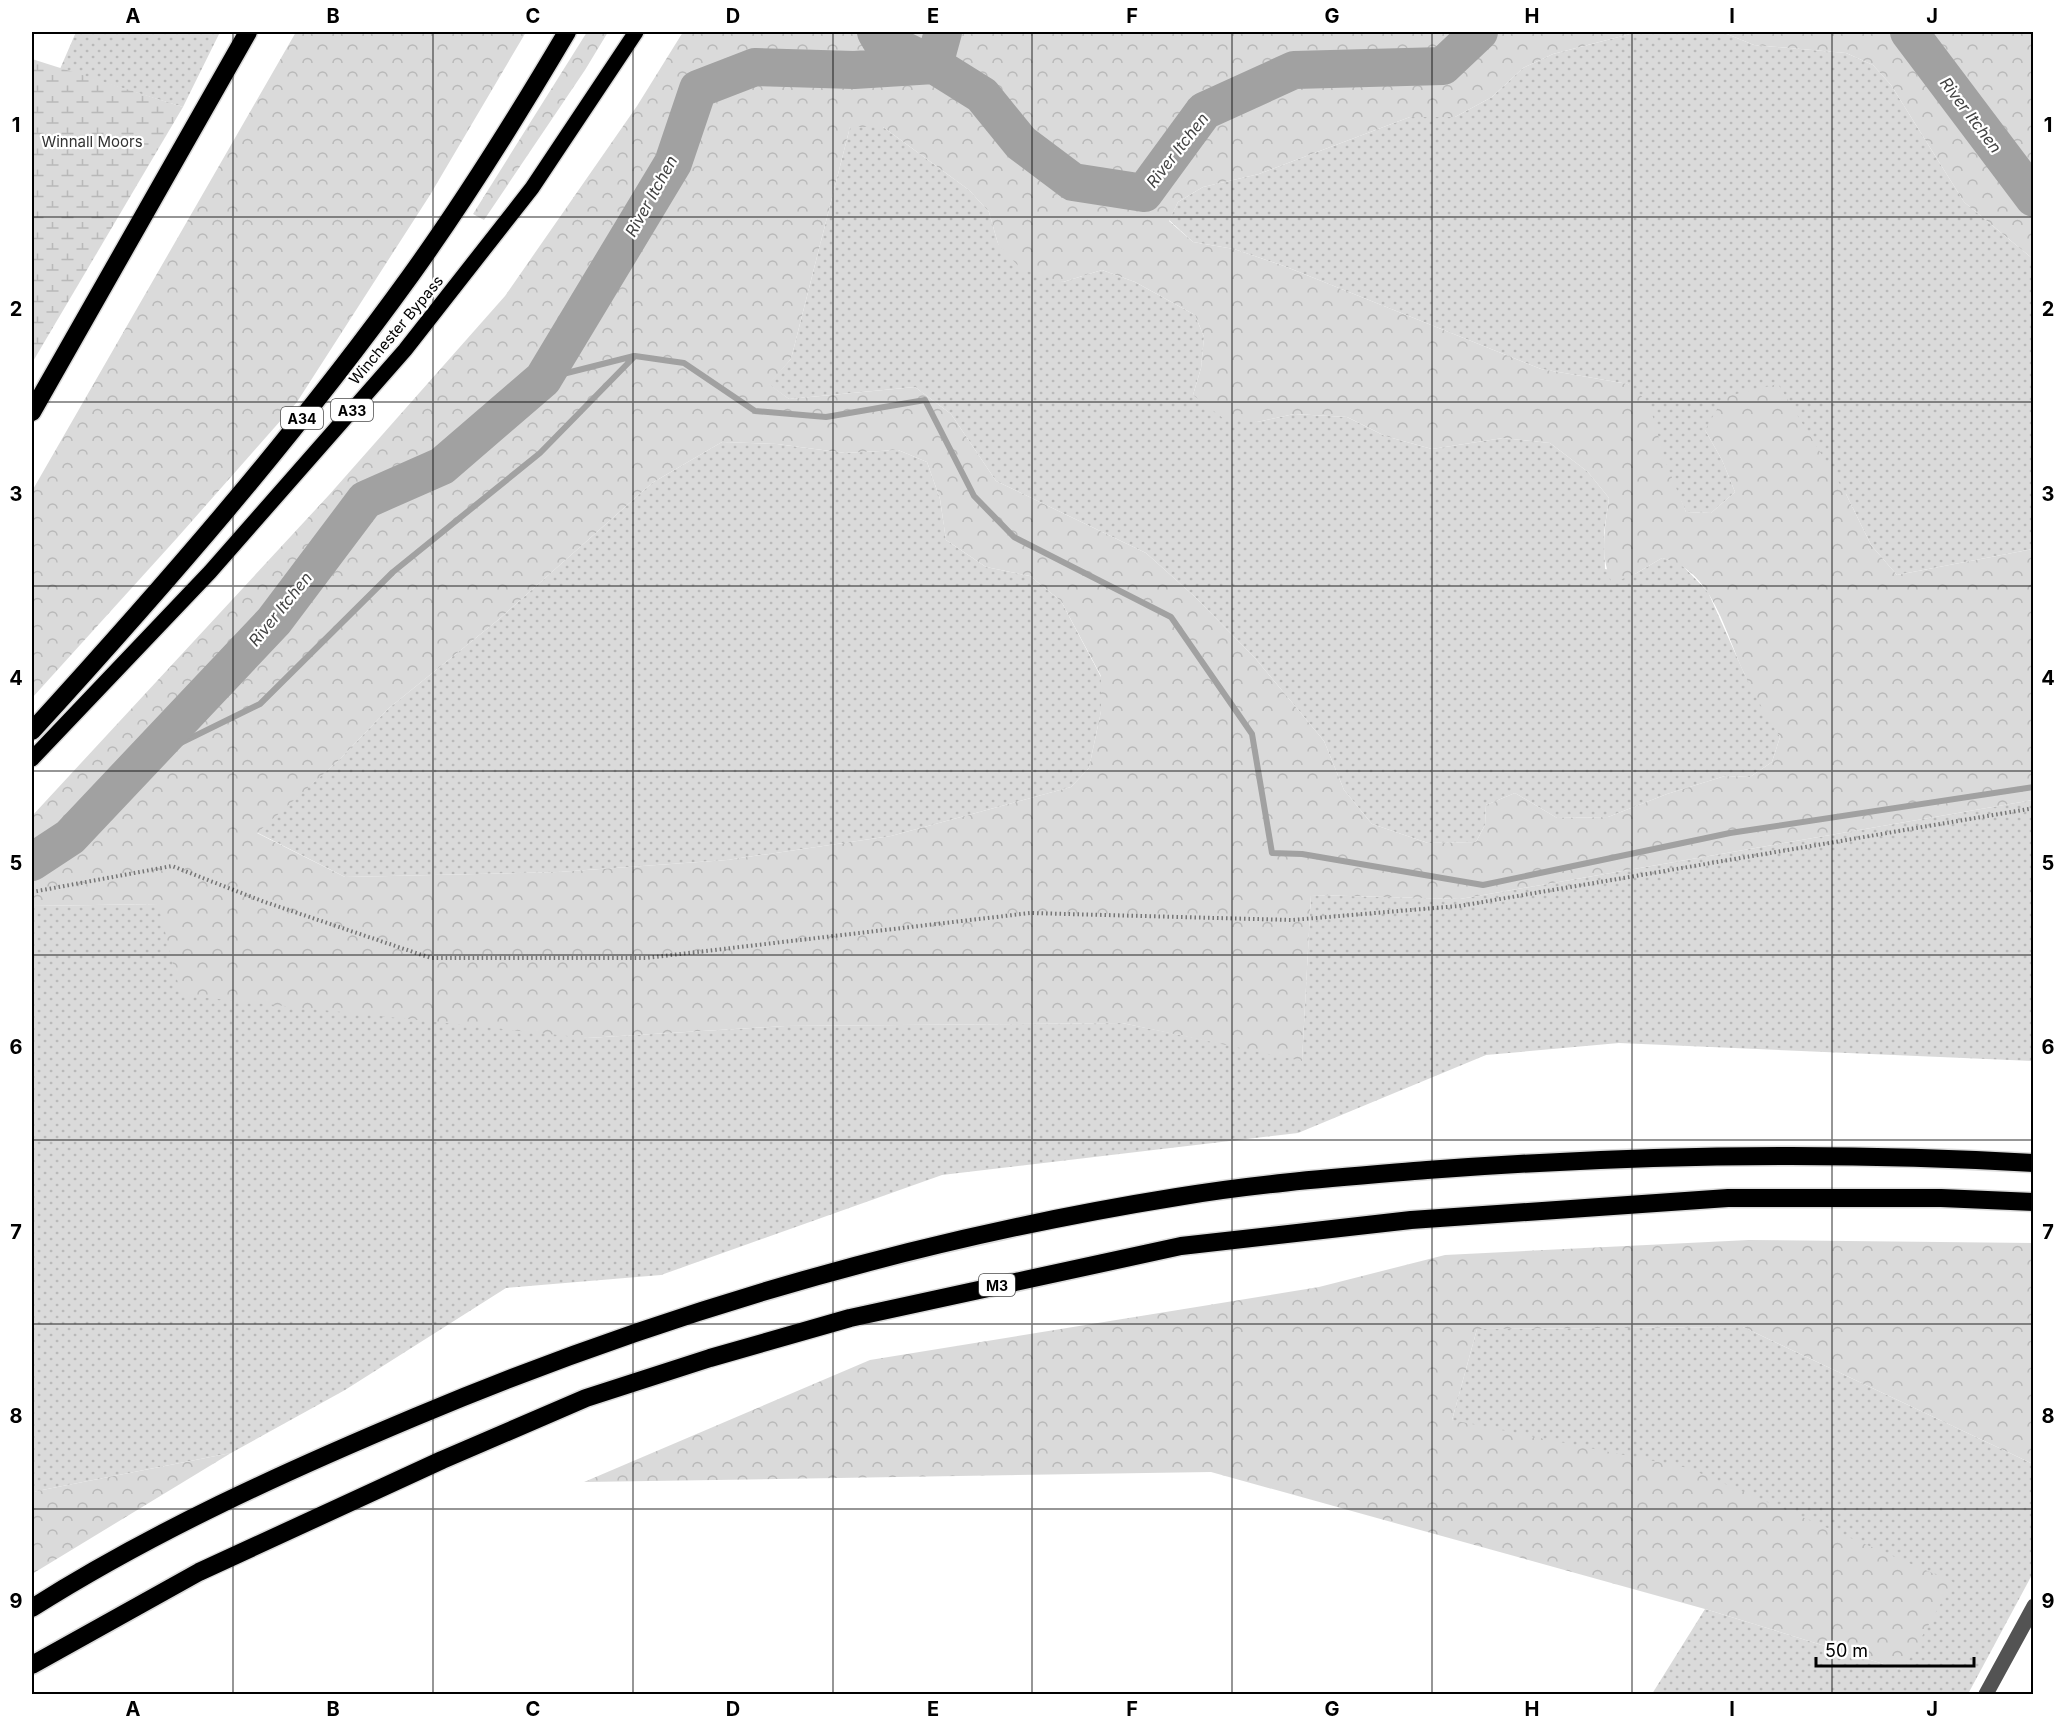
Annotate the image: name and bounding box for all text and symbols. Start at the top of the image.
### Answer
text: A [126,4,141,28]
text: B [326,4,340,28]
text: C [526,4,540,28]
text: D [726,4,740,28]
text: E [927,4,939,28]
text: F [1126,4,1138,28]
text: G [1324,4,1340,28]
text: H [1525,4,1539,28]
text: I [1729,4,1735,28]
text: J [1926,4,1938,28]
water label: River Itchen [1936,73,2006,157]
water label: River Itchen [1142,109,1212,191]
text: 1 [12,113,20,137]
text: 1 [2044,113,2052,137]
park label: Winnall Moors [41,132,143,151]
water label: River Itchen [621,152,681,240]
street label: Winchester Bypass [345,272,447,388]
text: 2 [10,297,22,321]
text: 2 [2042,297,2054,321]
road number: A33 [331,399,373,421]
road number: A34 [281,407,323,429]
text: 3 [10,482,22,506]
text: 3 [2042,482,2054,506]
water label: River Itchen [244,568,316,650]
text: 4 [9,666,23,690]
text: 4 [2041,666,2055,690]
text: 5 [10,851,22,875]
text: 5 [2042,851,2054,875]
text: 6 [10,1035,23,1059]
text: 6 [2042,1035,2055,1059]
text: 7 [10,1220,22,1244]
text: 7 [2042,1220,2054,1244]
road number: M3 [979,1274,1015,1296]
text: 8 [9,1404,23,1428]
text: 8 [2041,1404,2055,1428]
text: 9 [10,1589,23,1613]
text: 9 [2042,1589,2055,1613]
scale bar [1816,1630,1974,1668]
text: 50 m [1825,1640,1868,1661]
text: A [126,1697,141,1721]
text: B [326,1697,340,1721]
text: C [526,1697,540,1721]
text: D [726,1697,740,1721]
text: E [927,1697,939,1721]
text: F [1126,1697,1138,1721]
text: G [1324,1697,1340,1721]
text: H [1525,1697,1539,1721]
text: I [1729,1697,1735,1721]
text: J [1926,1697,1938,1721]

